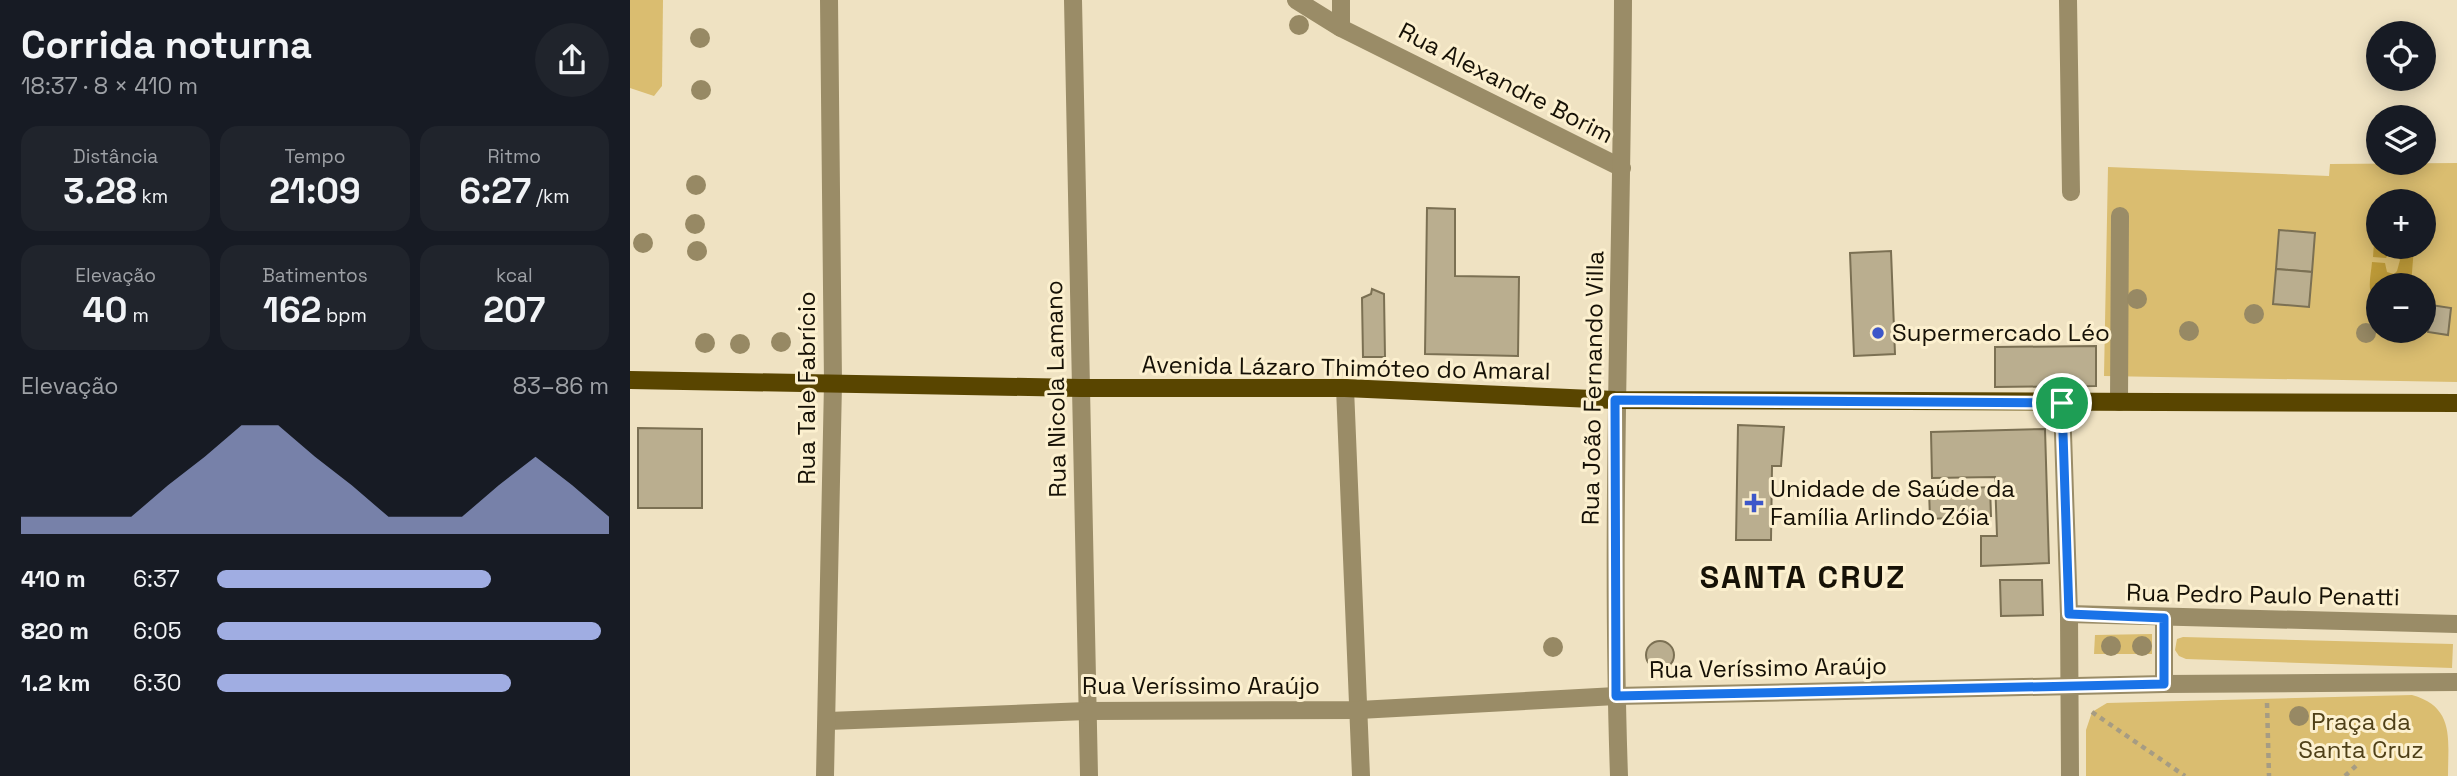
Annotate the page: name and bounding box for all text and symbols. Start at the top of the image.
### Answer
street label: Rua Alexandre Borim [1394,15,1619,150]
text: Corrida noturna [21,21,312,69]
map controls [2366,21,2436,343]
button: locate [2366,21,2436,91]
button: share [535,23,609,97]
text: 18:37 · 8 × 410 m [21,71,198,101]
button: layers [2366,105,2436,175]
text: Distância [73,144,158,169]
text: Tempo [285,144,345,169]
text: Ritmo [488,144,541,169]
text: 3.28 [63,169,137,213]
text: 21:09 [269,169,361,213]
text: 6:27 [459,169,531,213]
text: km [137,184,168,209]
text: /km [531,184,570,209]
button: + [2366,189,2436,259]
street label: Rua João Fernando Villa [1575,250,1610,525]
text: Elevação [75,263,156,288]
text: Batimentos [262,263,368,288]
text: kcal [496,263,533,288]
button: − [2366,273,2436,343]
street label: Rua Nicola Lamano [1038,280,1073,498]
text: 40 [83,288,128,332]
text: 162 [263,288,321,332]
text: 207 [483,288,545,332]
street label: Rua Tale Fabrício [791,291,822,485]
text: m [128,303,149,328]
text: bpm [321,303,367,328]
place label: Supermercado Léo [1892,317,2110,348]
marker: Supermercado Léo [1870,325,1886,341]
street label: Avenida Lázaro Thimóteo do Amaral [1141,348,1551,387]
text: Elevação [21,371,119,401]
text: 83–86 m [513,371,609,401]
pin [2032,373,2092,433]
icon: arrive [2043,384,2081,422]
place label: Unidade de Saúde da Família Arlindo Zóia [1770,473,2015,532]
marker: Unidade de Saúde da Família Arlindo Zóia [1744,493,1764,513]
district label: SANTA CRUZ [1700,557,1906,597]
text: 410 m [21,564,86,594]
text: 6:37 [133,564,180,594]
street label: Rua Pedro Paulo Penatti [2126,577,2400,612]
text: 820 m [21,616,89,646]
text: 6:05 [133,616,181,646]
street label: Rua Veríssimo Araújo [1649,650,1887,685]
text: 1.2 km [21,668,90,698]
text: 6:30 [133,668,182,698]
street label: Rua Veríssimo Araújo [1082,670,1320,701]
park label: Praça da Santa Cruz [2298,706,2424,765]

